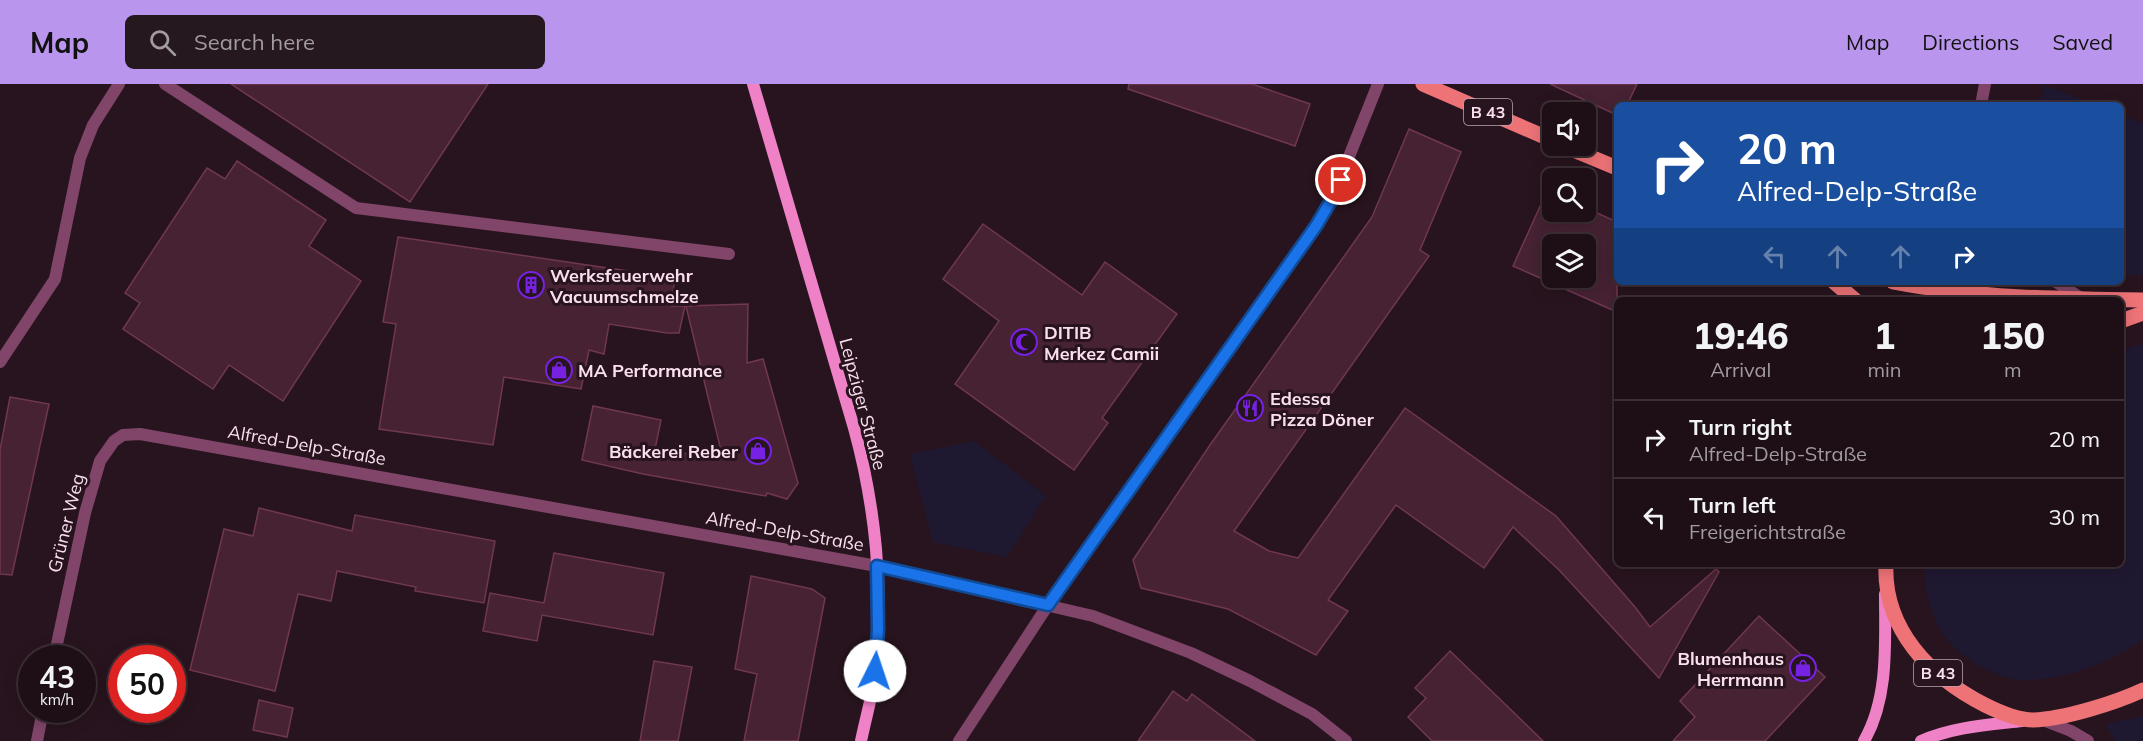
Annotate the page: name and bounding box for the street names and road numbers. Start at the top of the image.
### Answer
road number: B 43 [1464,99,1512,125]
street label: Leipziger Straße [834,335,892,473]
street label: Alfred-Delp-Straße [226,420,388,470]
street label: Grüner Weg [43,471,89,575]
street label: Alfred-Delp-Straße [704,506,866,556]
road number: B 43 [1914,660,1962,686]

